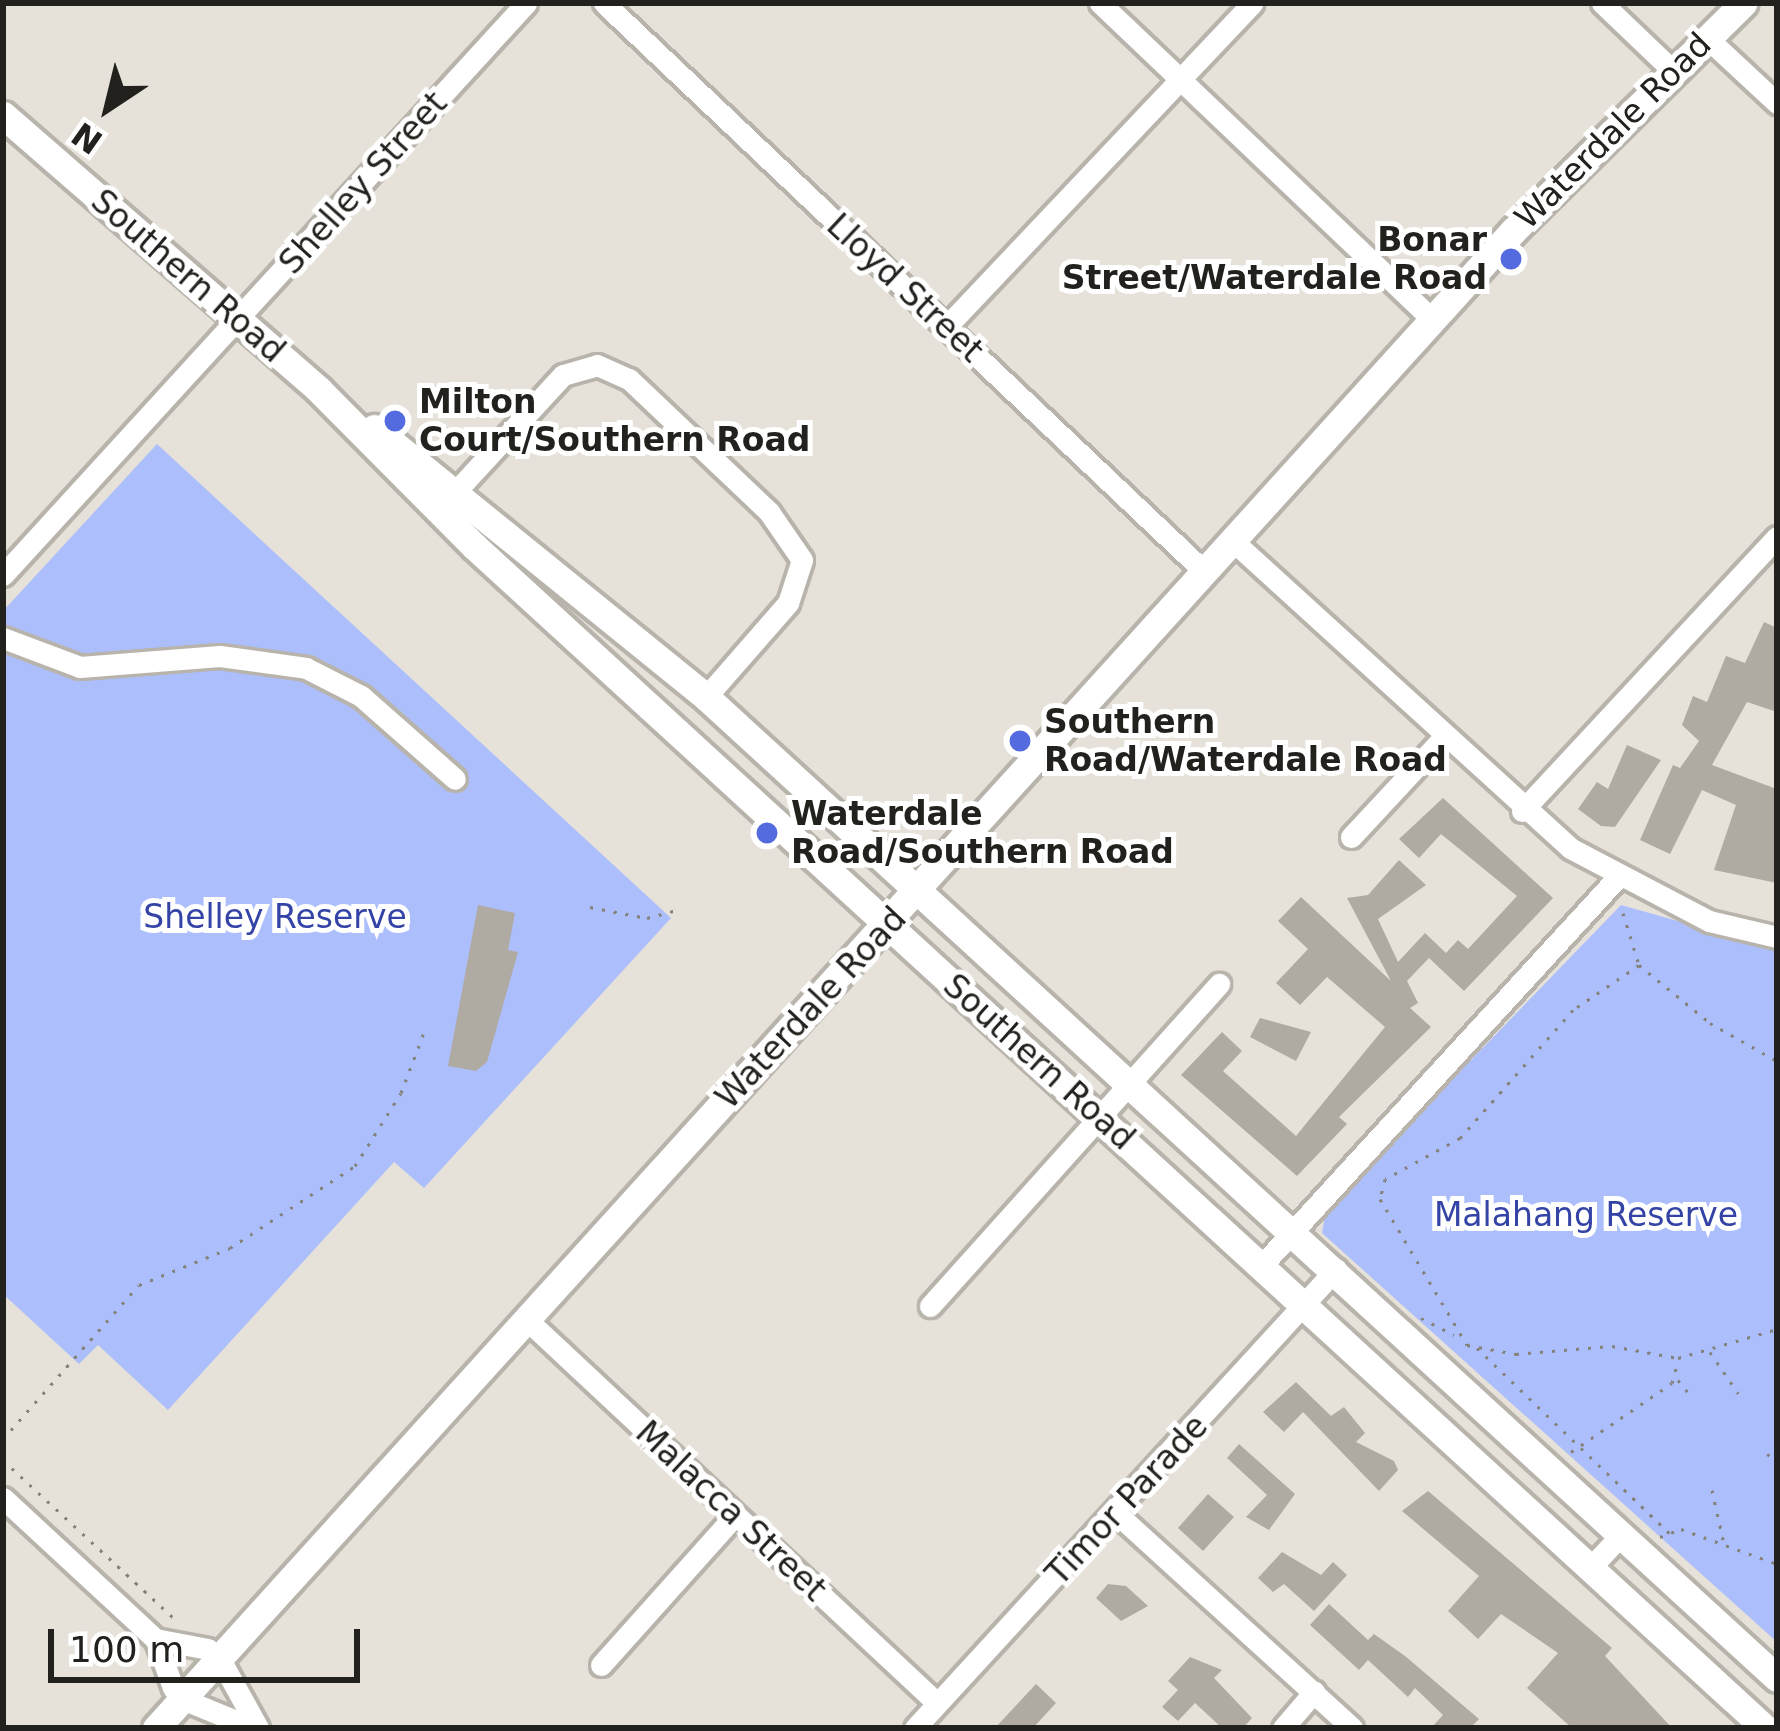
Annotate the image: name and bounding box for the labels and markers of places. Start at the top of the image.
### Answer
place label: Bonar Street/Waterdale Road [1062,220,1487,298]
marker: Bonar Street/Waterdale Road [1498,246,1524,272]
place label: Milton Court/Southern Road [419,382,810,460]
marker: Milton Court/Southern Road [382,408,408,434]
place label: Southern Road/Waterdale Road [1044,702,1447,780]
marker: Southern Road/Waterdale Road [1007,728,1033,754]
place label: Waterdale Road/Southern Road [791,794,1174,872]
marker: Waterdale Road/Southern Road [754,820,780,846]

